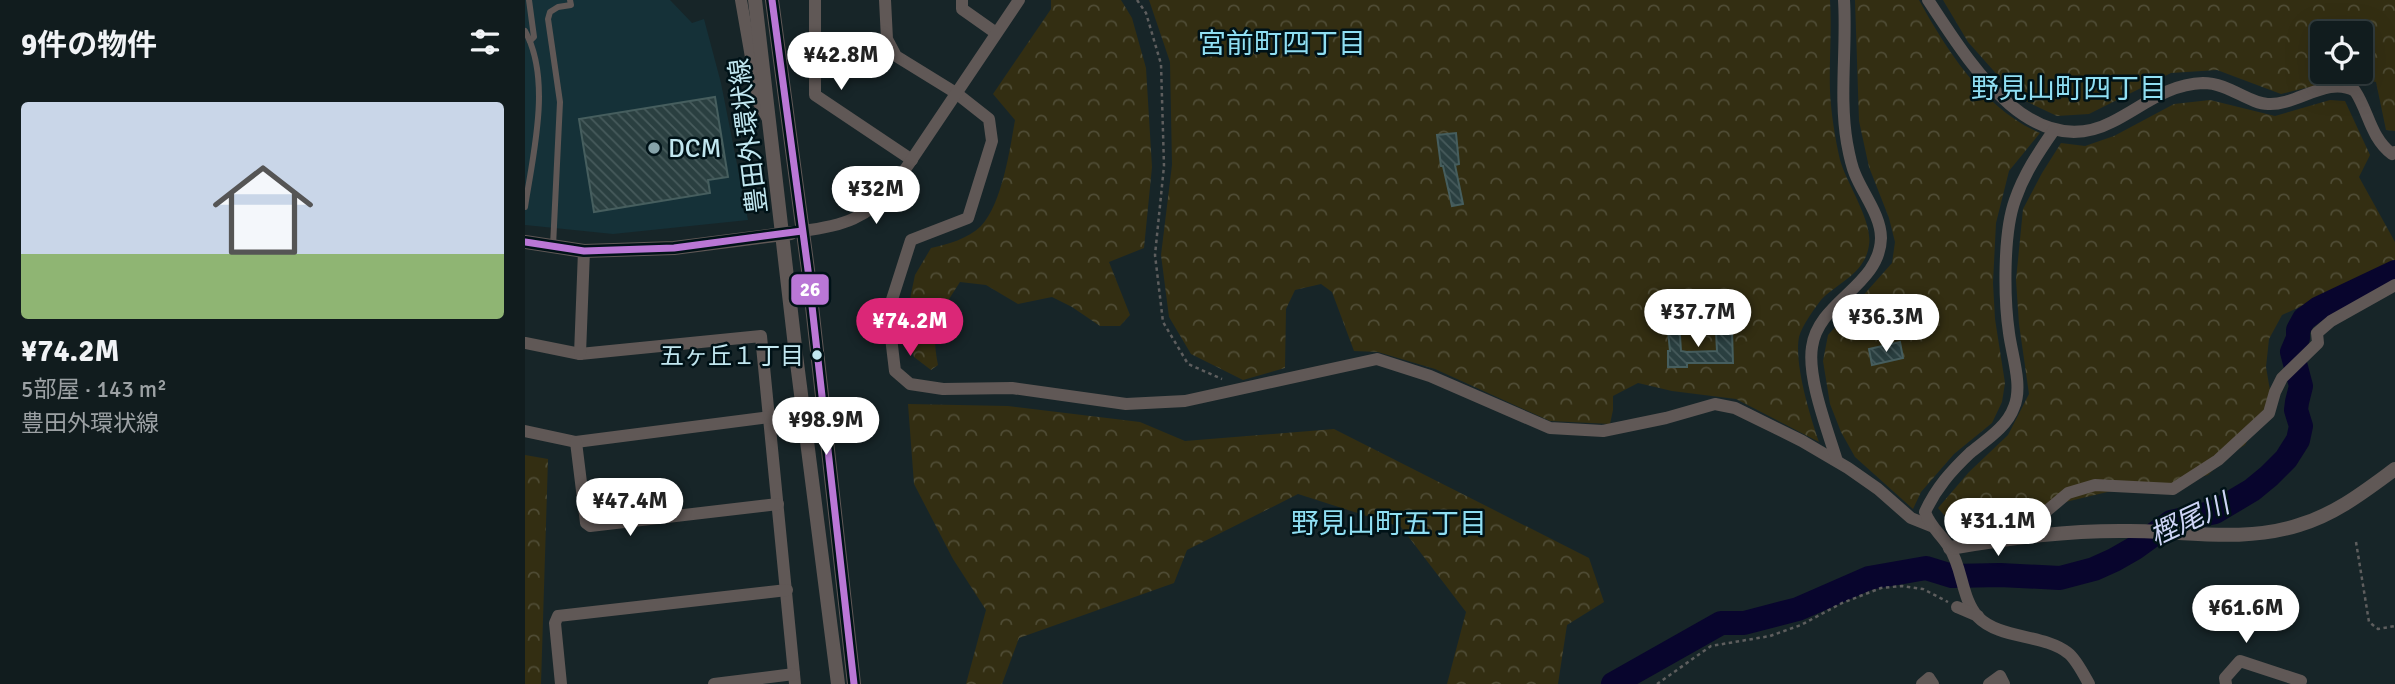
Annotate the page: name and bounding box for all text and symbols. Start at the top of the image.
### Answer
map controls [2310,21,2373,84]
button: locate [2310,21,2373,84]
icon: filters [466,23,504,61]
text: 9件の物件 [21,27,157,64]
district label: 宮前町四丁目 [1198,27,1366,61]
pin: ¥42.8M [784,32,898,92]
text: ¥42.8M [803,40,879,69]
street label: 豊田外環状線 [724,57,774,215]
district label: 野見山町四丁目 [1971,72,2167,106]
place label: DCM [668,133,722,165]
marker: DCM [646,140,662,156]
icon: home [200,147,326,273]
pin: ¥32M [835,166,917,226]
text: ¥32M [848,174,904,203]
line badge: 26 [790,273,830,306]
text: 26 [800,278,820,302]
pin: ¥37.7M [1641,290,1755,349]
pin: ¥36.3M [1829,294,1943,354]
text: ¥37.7M [1660,297,1736,326]
pin: ¥74.2M [853,298,967,358]
text: ¥36.3M [1848,302,1924,331]
text: ¥74.2M [872,306,948,335]
text: ¥74.2M [21,333,119,370]
place label: 五ヶ丘１丁目 [660,341,804,371]
marker: 五ヶ丘１丁目 [810,348,824,362]
text: 5部屋 · 143 m² [21,375,167,404]
pin: ¥98.9M [769,398,883,457]
text: ¥98.9M [788,405,864,434]
text: 豊田外環状線 [21,409,159,438]
pin: ¥47.4M [573,478,687,538]
water label: 樫尾川 [2144,485,2237,553]
text: ¥47.4M [592,486,668,515]
pin: ¥31.1M [1941,498,2055,558]
text: ¥31.1M [1960,506,2036,535]
district label: 野見山町五丁目 [1291,507,1487,541]
pin: ¥61.6M [2189,586,2303,645]
text: ¥61.6M [2208,593,2284,622]

